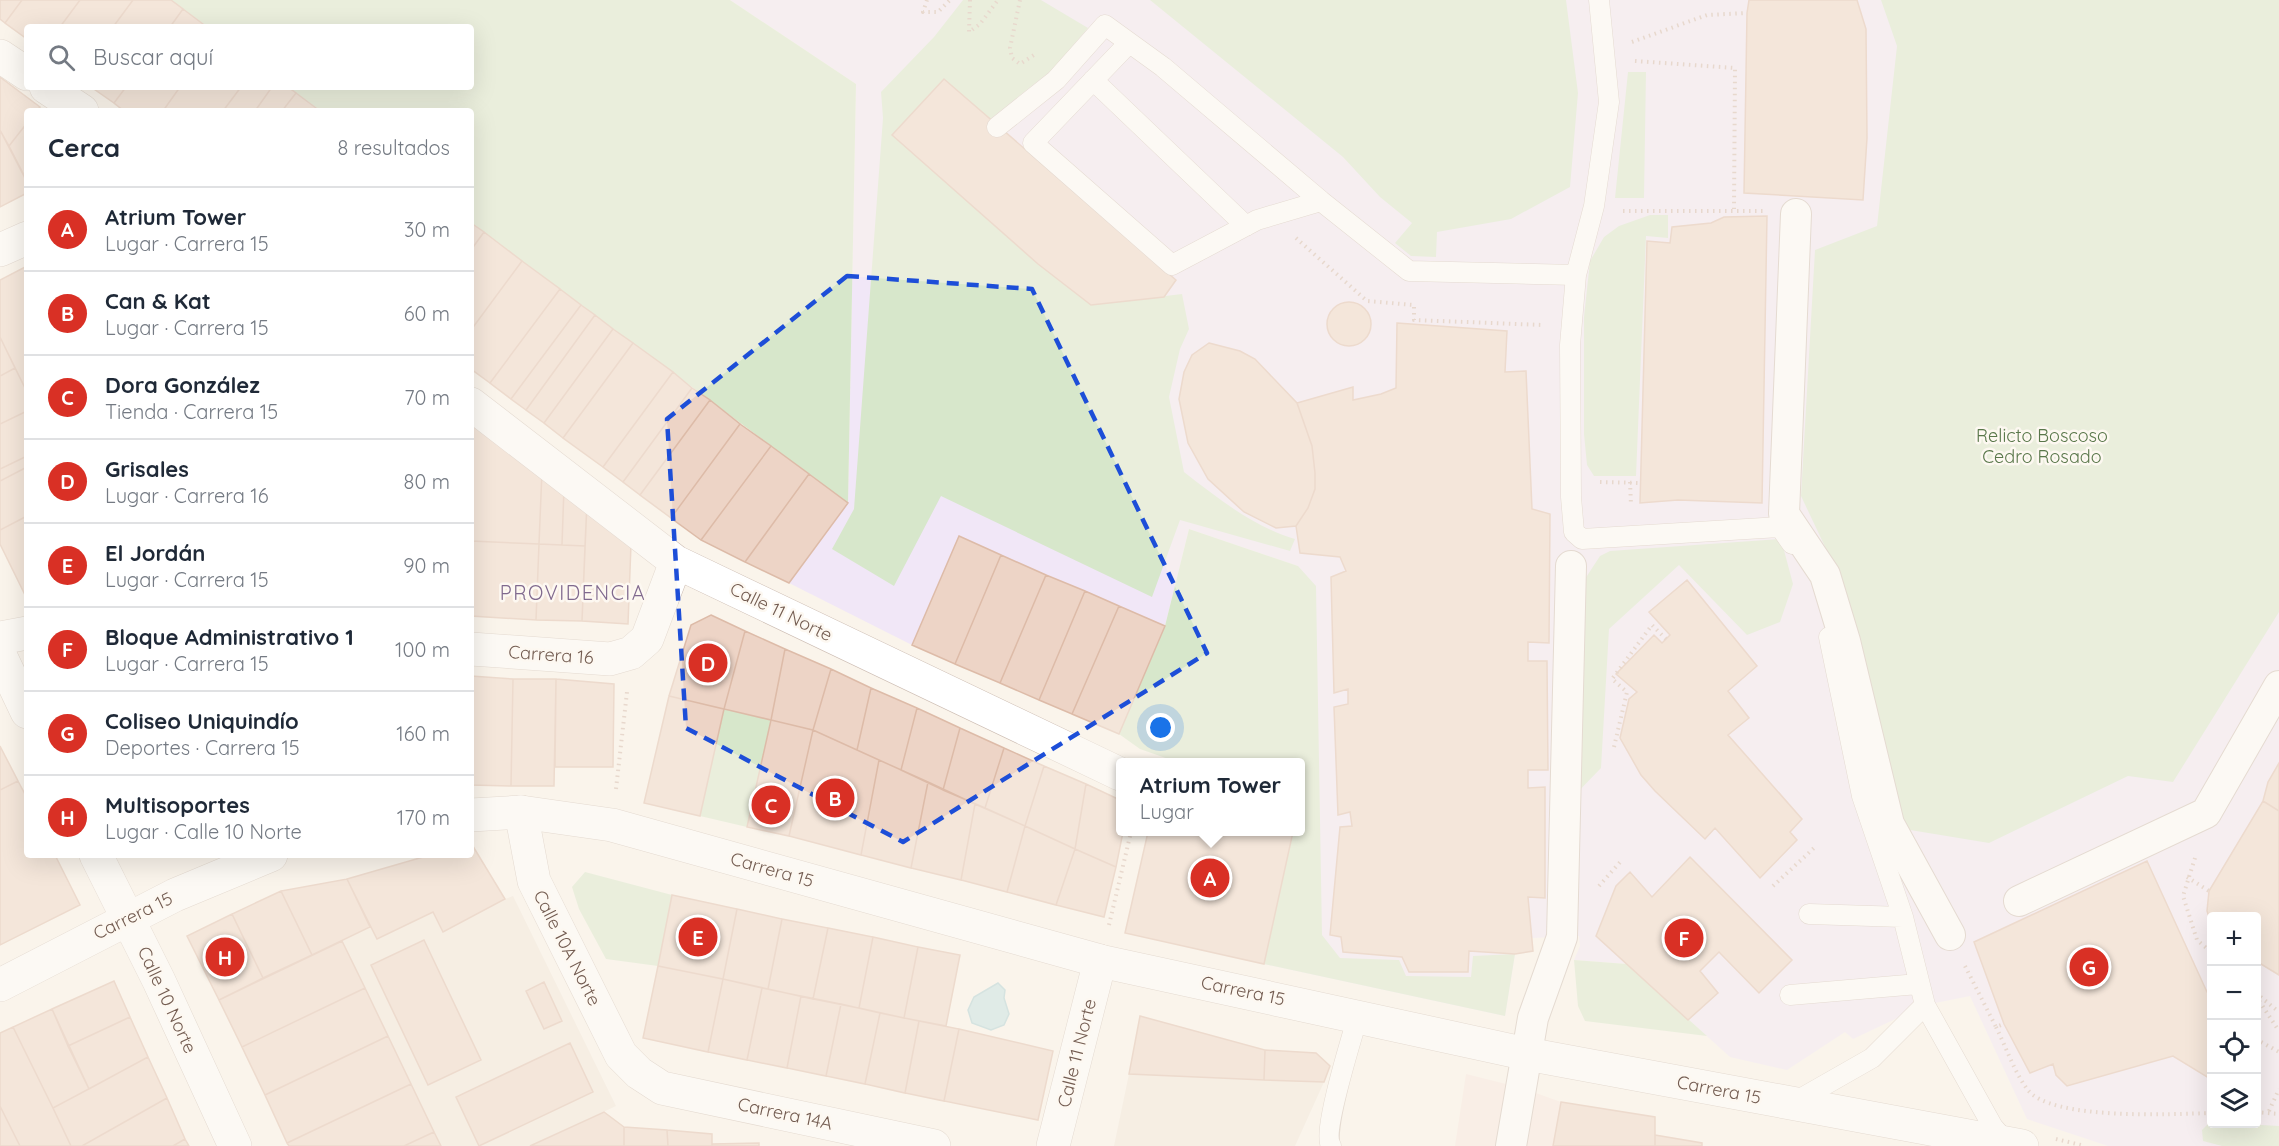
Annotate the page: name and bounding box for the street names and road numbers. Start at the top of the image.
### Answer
street label: Calle 11 Norte [726,577,836,646]
street label: Carrera 16 [508,640,595,669]
street label: Carrera 15 [728,847,816,892]
street label: Calle 10A Norte [528,886,606,1009]
street label: Carrera 15 [89,887,176,945]
street label: Calle 10 Norte [133,943,202,1057]
street label: Carrera 15 [1199,970,1287,1011]
street label: Calle 11 Norte [1052,996,1101,1110]
street label: Carrera 15 [1675,1070,1763,1109]
street label: Carrera 14A [736,1092,835,1135]

